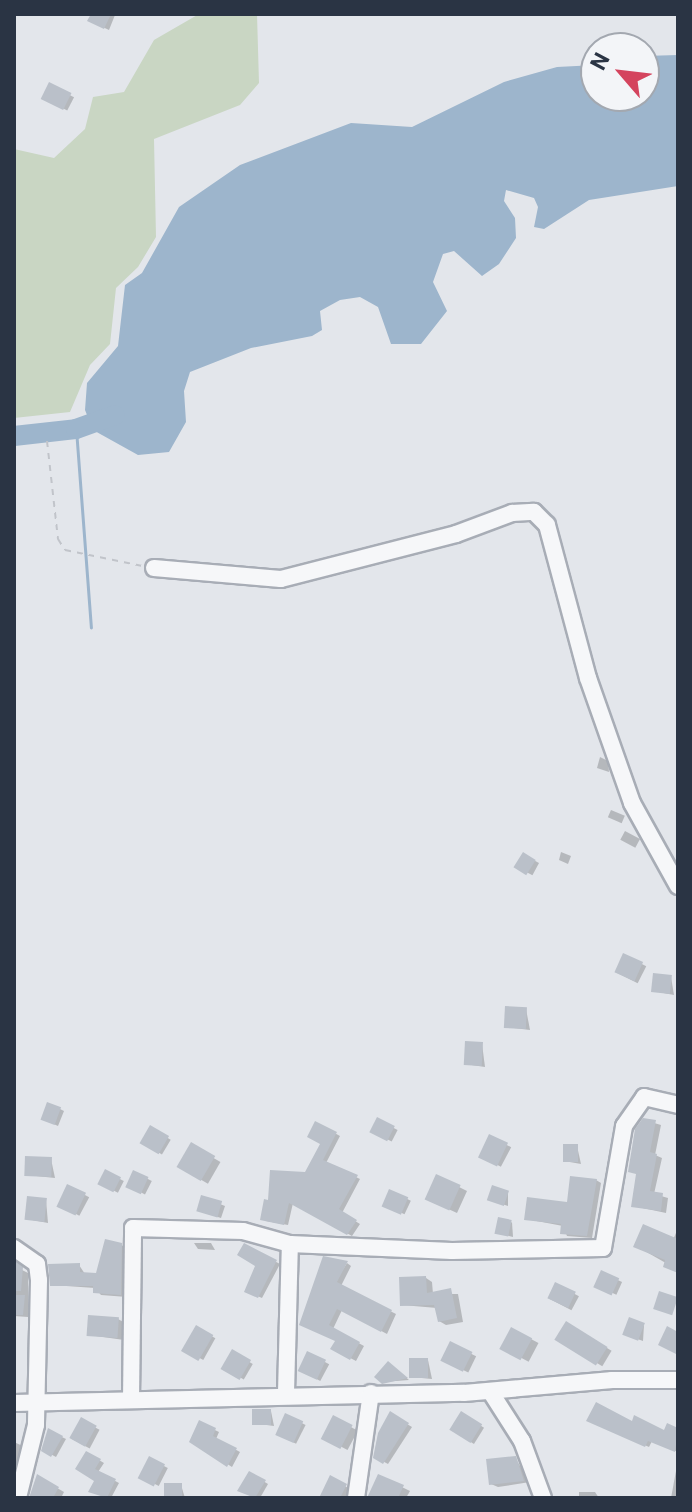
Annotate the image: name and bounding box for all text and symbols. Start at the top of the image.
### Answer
north arrow [580,32,660,112]
text: N [585,49,615,74]

